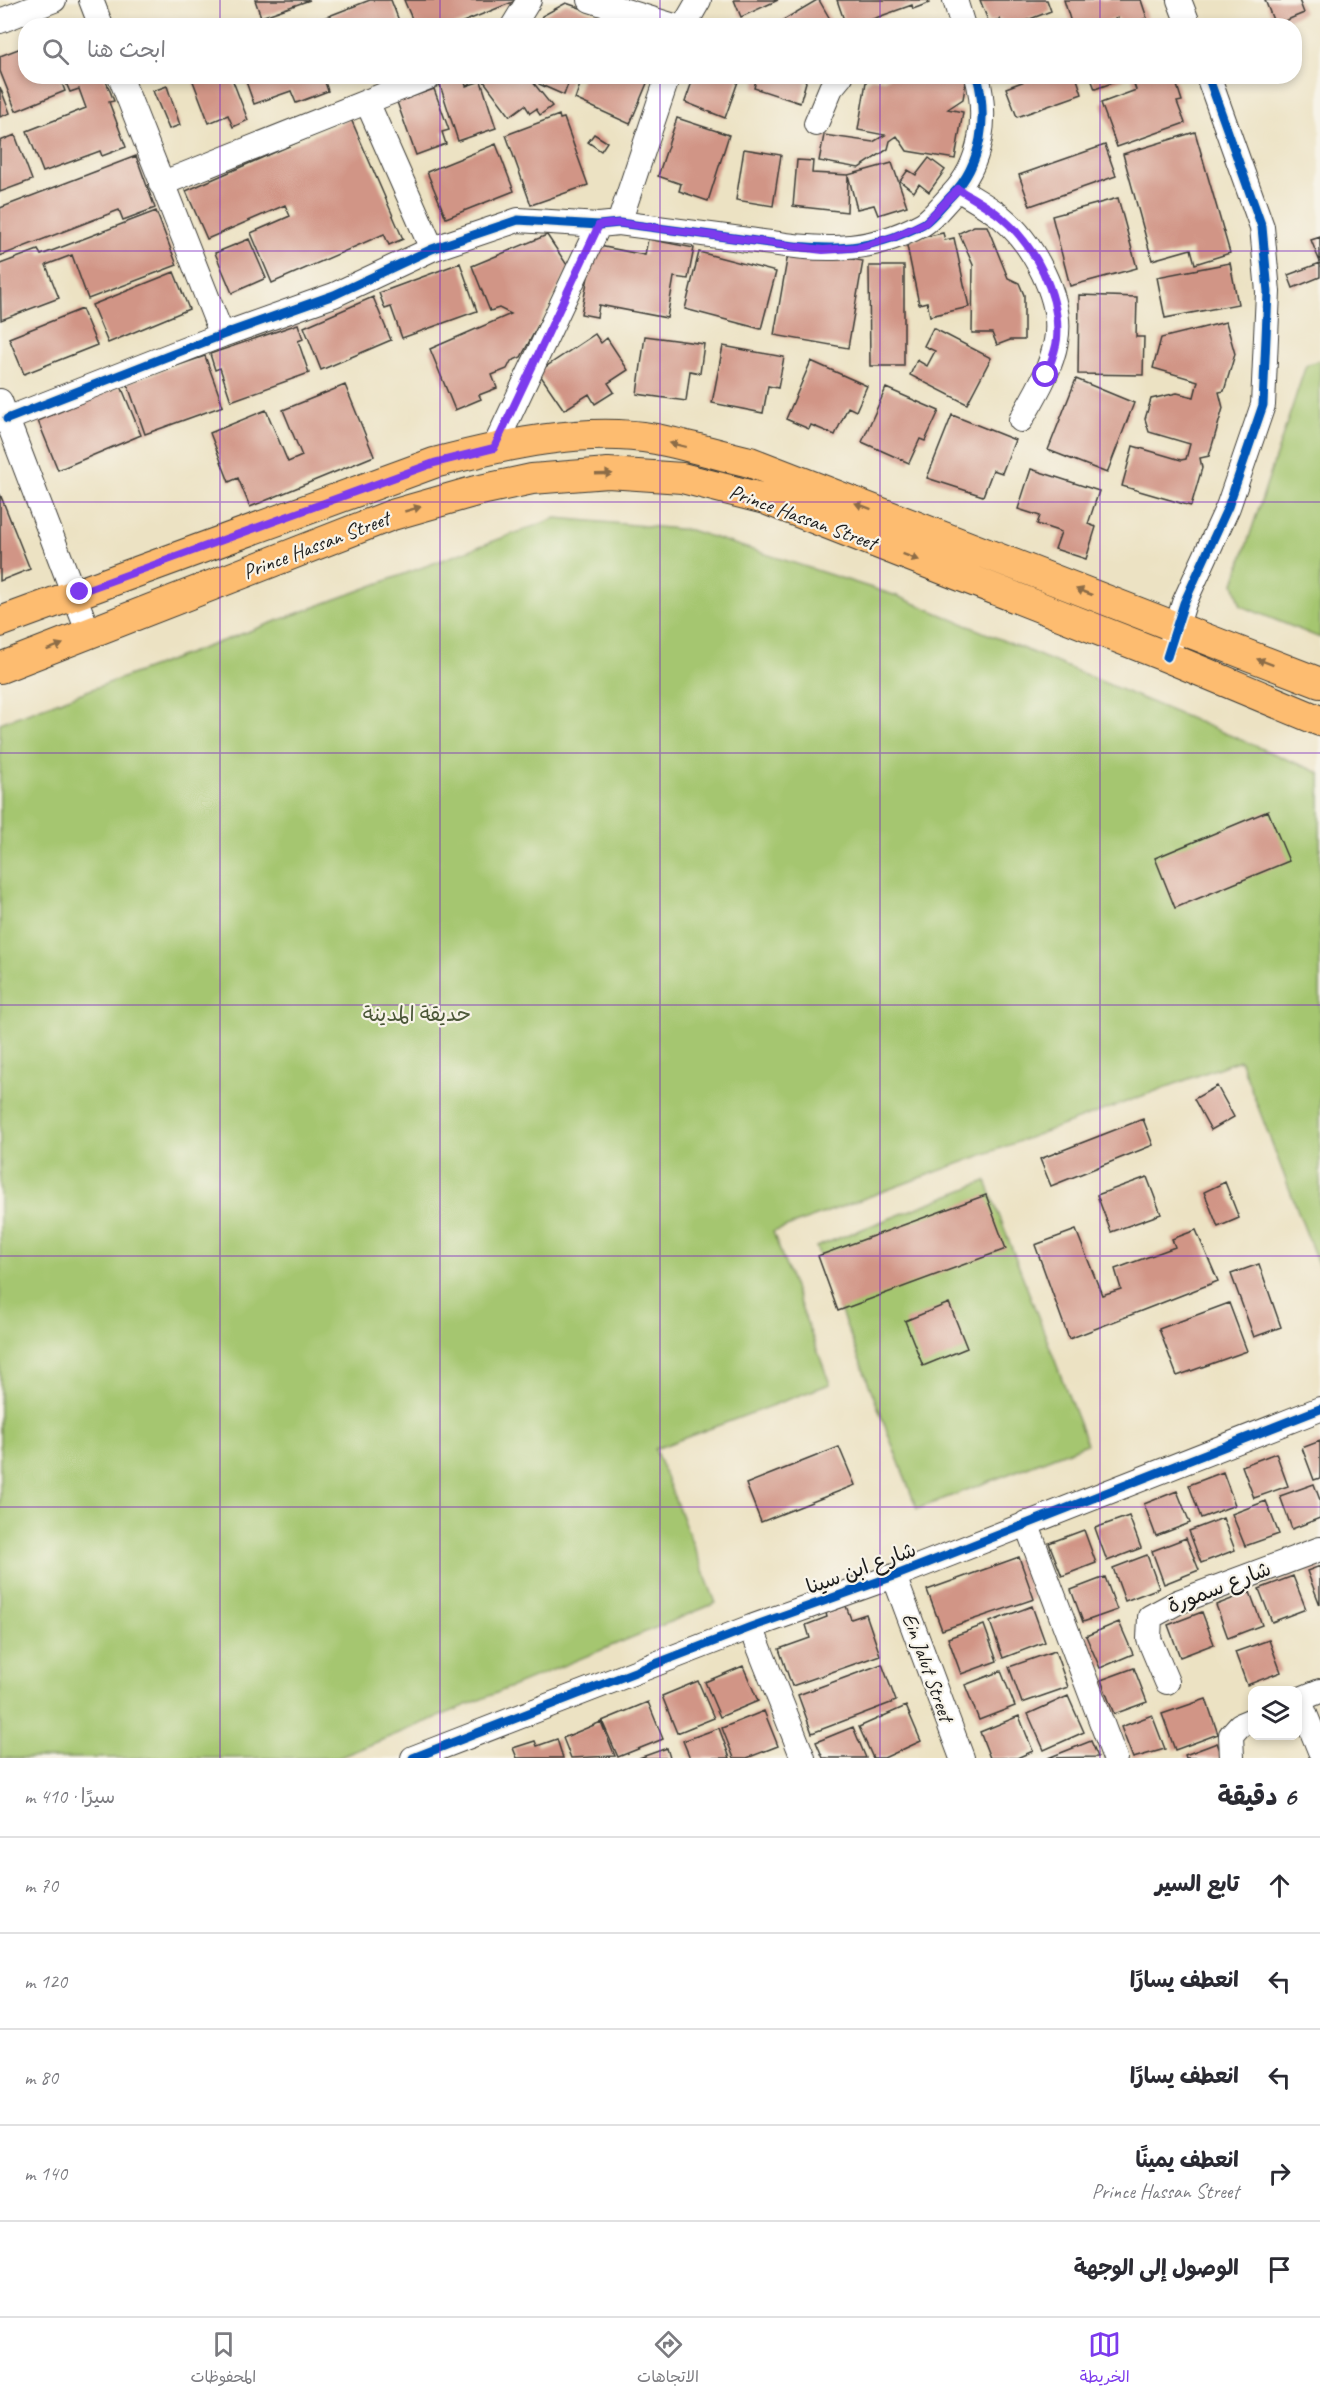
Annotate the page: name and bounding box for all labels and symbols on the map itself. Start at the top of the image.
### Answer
route start [1032,361,1058,387]
one-way arrow [669,439,687,449]
one-way arrow [594,469,613,478]
street label: Prince Hassan Street [726,478,883,557]
one-way arrow [853,501,871,511]
street label: Prince Hassan Street [239,504,396,585]
one-way arrow [404,504,422,513]
one-way arrow [902,553,920,562]
route end [66,578,92,604]
one-way arrow [1075,586,1093,596]
one-way arrow [46,642,64,652]
one-way arrow [1256,657,1274,667]
park label: حديقة المدينة [363,1001,471,1027]
street label: شارع ابن سينا [802,1536,920,1602]
street label: شارع سمورة [1163,1555,1275,1621]
street label: Ein Jalut Street [896,1609,961,1727]

